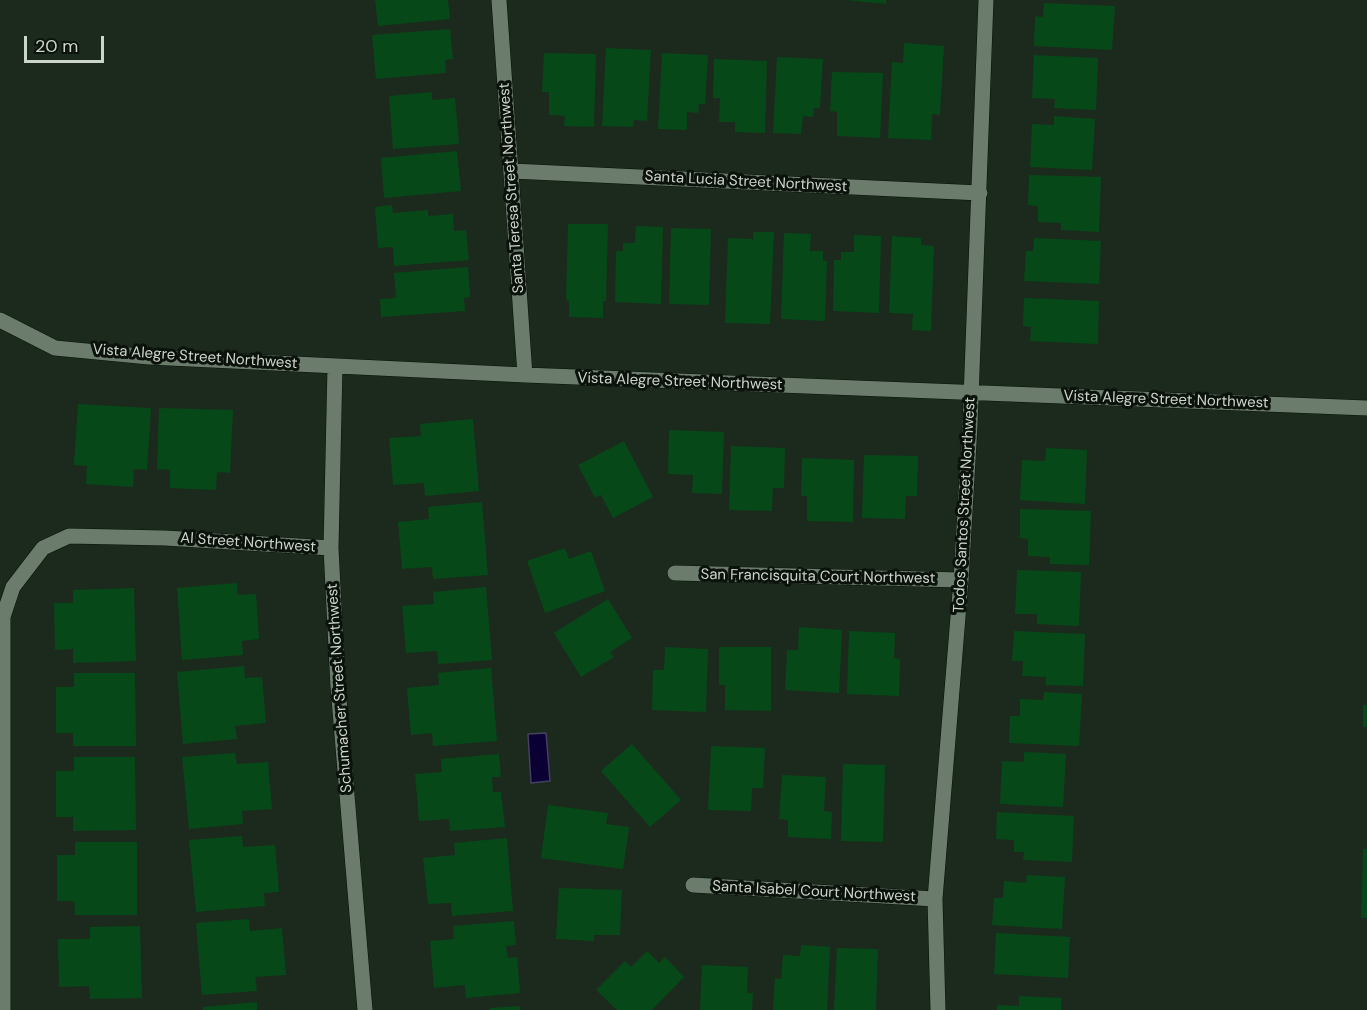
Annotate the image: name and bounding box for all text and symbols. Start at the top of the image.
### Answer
scale bar [27,24,106,62]
text: 20 m [35,34,78,58]
street label: Santa Teresa Street Northwest [496,82,528,294]
street label: Santa Lucia Street Northwest [644,168,848,196]
street label: Vista Alegre Street Northwest [92,341,298,373]
street label: Vista Alegre Street Northwest [577,369,783,395]
street label: Vista Alegre Street Northwest [1063,387,1269,413]
street label: Todos Santos Street Northwest [950,397,980,613]
street label: Al Street Northwest [180,529,316,557]
street label: San Francisquita Court Northwest [700,566,936,588]
street label: Schumacher Street Northwest [324,583,356,793]
street label: Santa Isabel Court Northwest [712,878,916,906]

